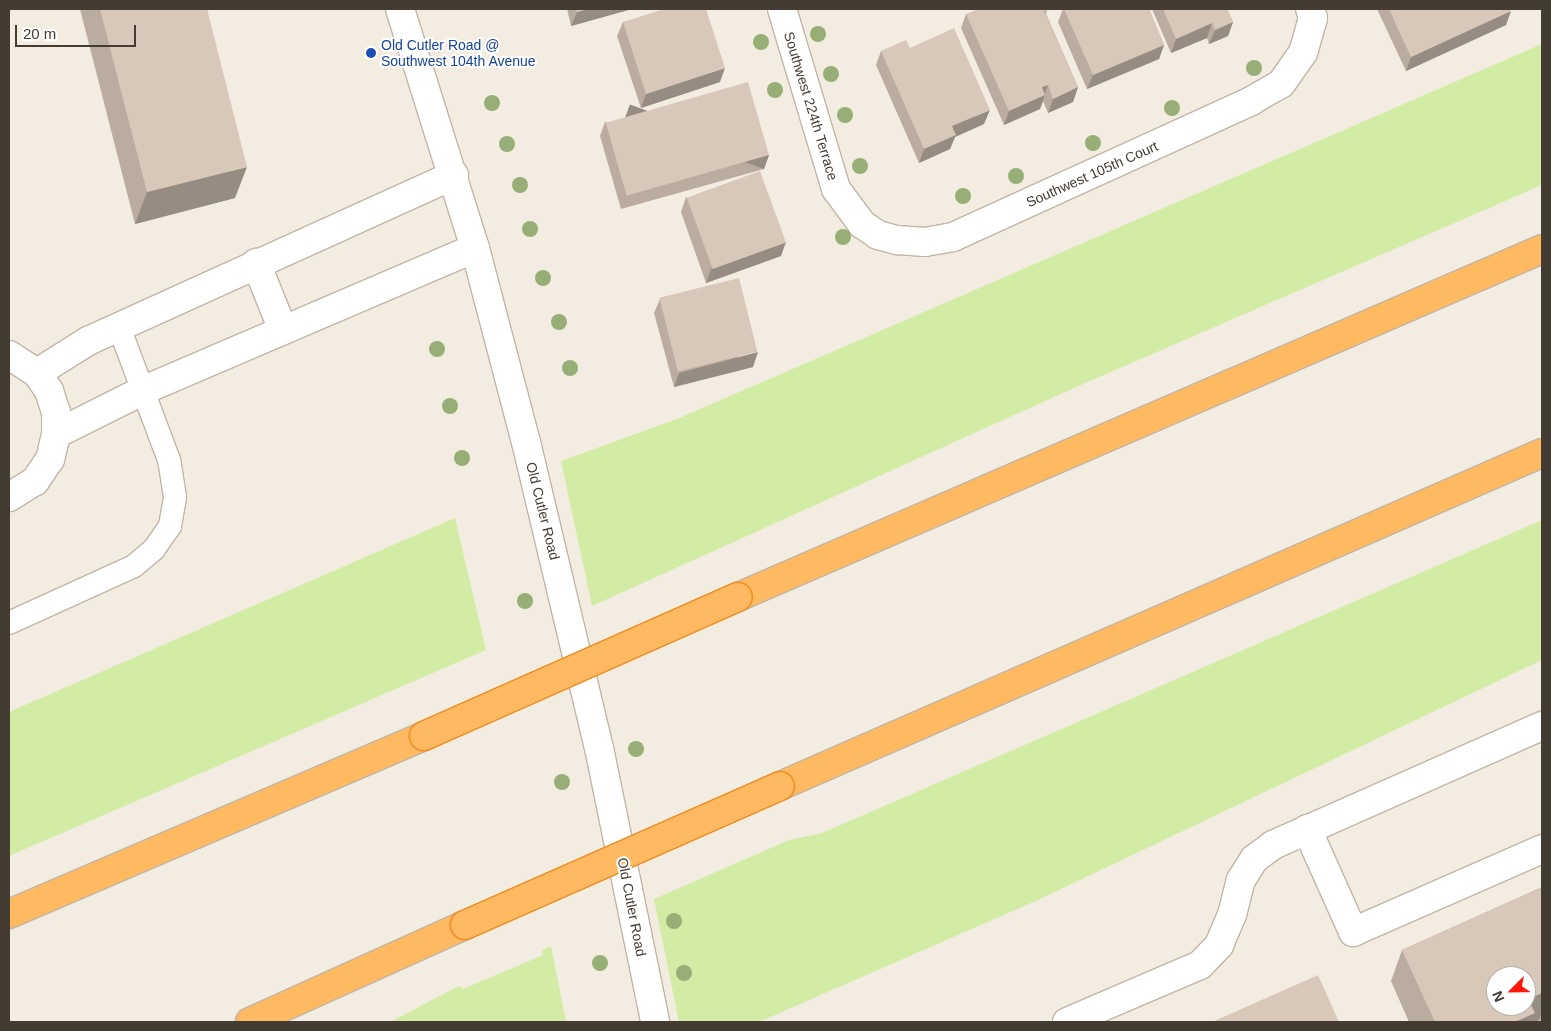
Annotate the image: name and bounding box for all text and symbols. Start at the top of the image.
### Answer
scale bar [18,15,139,47]
text: 20 m [23,25,56,42]
street label: Southwest 224th Terrace [780,29,842,183]
place label: Old Cutler Road @ Southwest 104th Avenue [381,37,536,70]
marker: Old Cutler Road @ Southwest 104th Avenue [365,47,377,59]
street label: Southwest 105th Court [1024,137,1160,211]
street label: Old Cutler Road [523,460,563,562]
street label: Old Cutler Road [614,856,650,958]
north arrow [1486,966,1536,1016]
text: N [1489,989,1507,1004]

